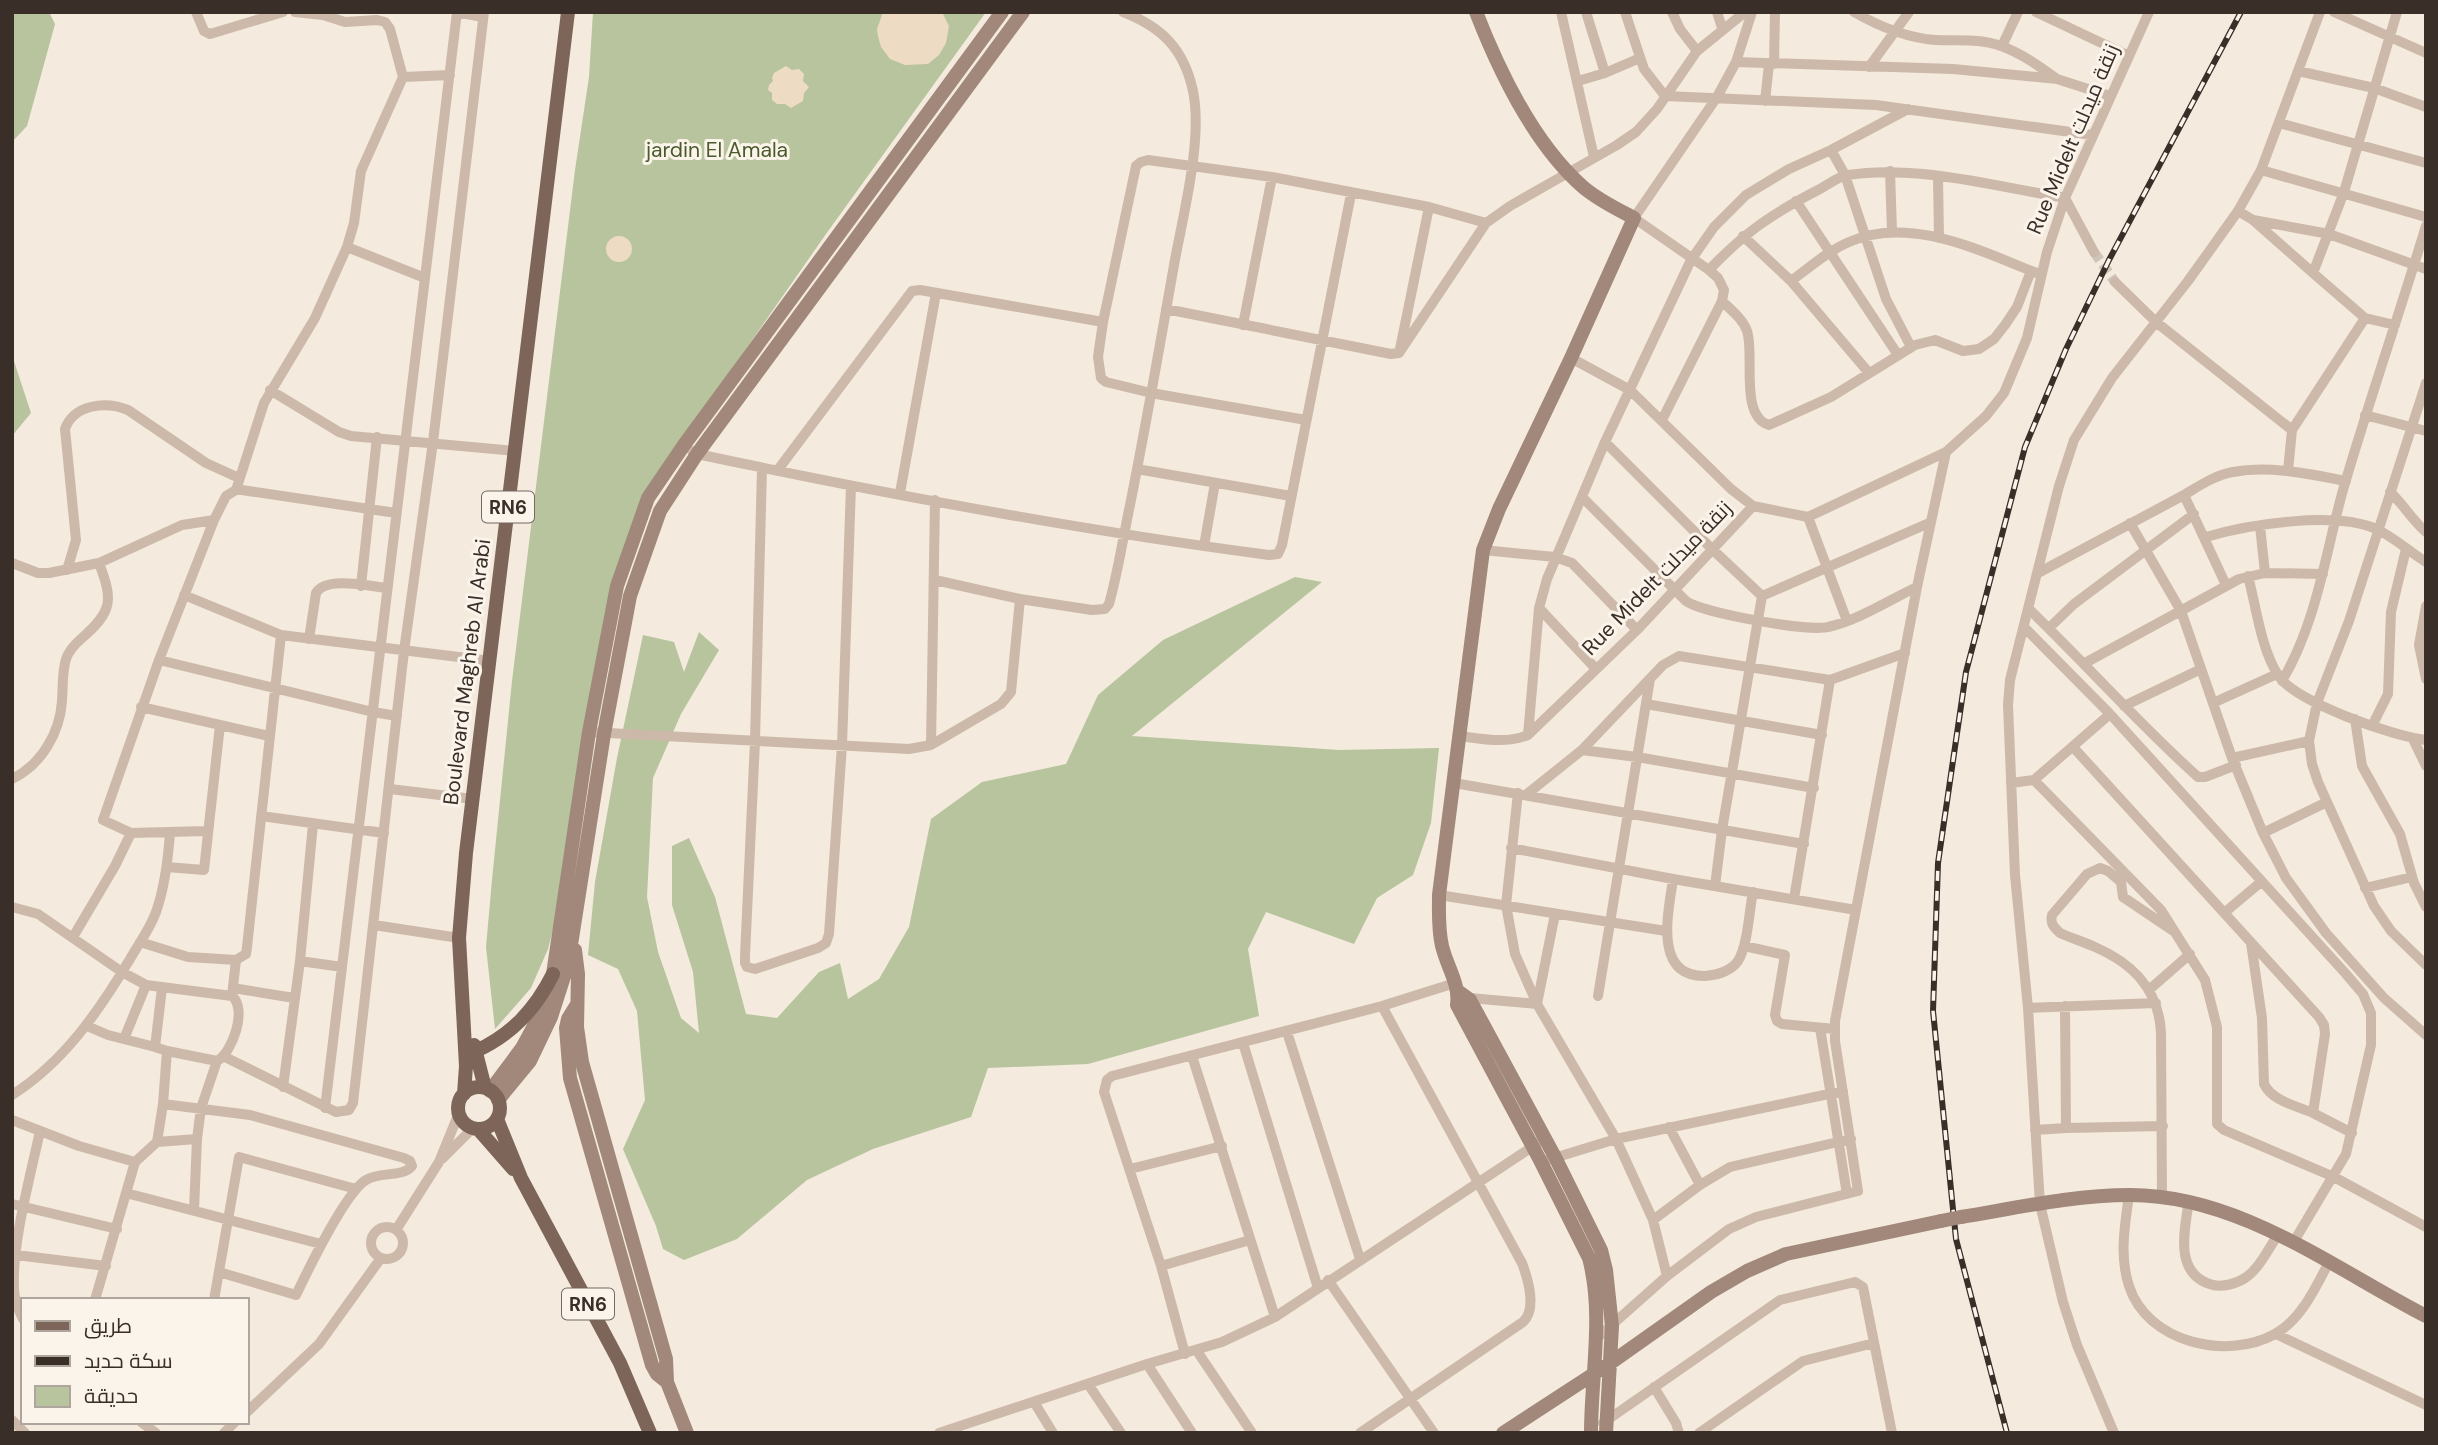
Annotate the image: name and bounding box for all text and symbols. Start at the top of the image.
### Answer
street label: Rue Midelt زنقة ميدلت [2020,39,2126,239]
park label: jardin El Amala [645,136,788,164]
road number: RN6 [482,492,534,522]
street label: Rue Midelt زنقة ميدلت [1576,495,1738,661]
street label: Boulevard Maghreb Al Arabi [437,537,497,807]
road number: RN6 [562,1288,614,1320]
legend [21,1298,248,1424]
text: طريق [84,1312,132,1340]
text: سكة حديد [84,1347,173,1375]
text: حديقة [84,1382,138,1410]

